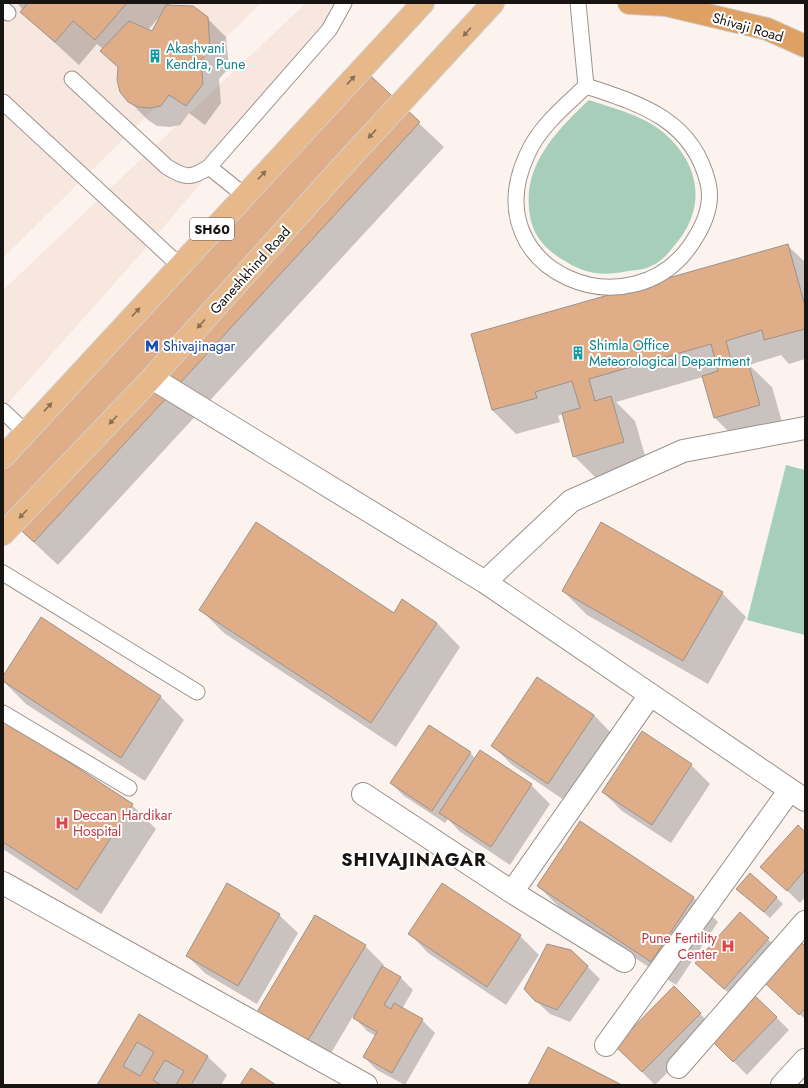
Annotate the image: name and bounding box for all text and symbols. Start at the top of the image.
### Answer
street label: Shivaji Road [710,7,786,47]
one-way arrow [462,27,472,37]
place label: Akashvani Kendra, Pune [166,38,245,74]
building icon: Akashvani Kendra, Pune [147,48,163,64]
one-way arrow [346,75,356,85]
one-way arrow [367,129,377,139]
one-way arrow [258,170,267,180]
road number: SH60 [190,218,234,240]
street label: Ganeshkhind Road [205,222,295,318]
one-way arrow [131,307,140,316]
one-way arrow [197,320,206,329]
place label: Shimla Office Meteorological Department [589,335,750,371]
place label: Shivajinagar [163,336,235,356]
metro station icon: Shivajinagar [144,338,160,354]
building icon: Shimla Office Meteorological Department [570,345,586,361]
one-way arrow [43,402,53,412]
one-way arrow [108,415,117,425]
one-way arrow [18,509,27,519]
place label: Deccan Hardikar Hospital [73,805,172,841]
hospital icon: Deccan Hardikar Hospital [54,815,70,831]
district label: SHIVAJINAGAR [341,847,487,873]
place label: Pune Fertility Center [642,928,718,964]
hospital icon: Pune Fertility Center [720,938,736,954]

